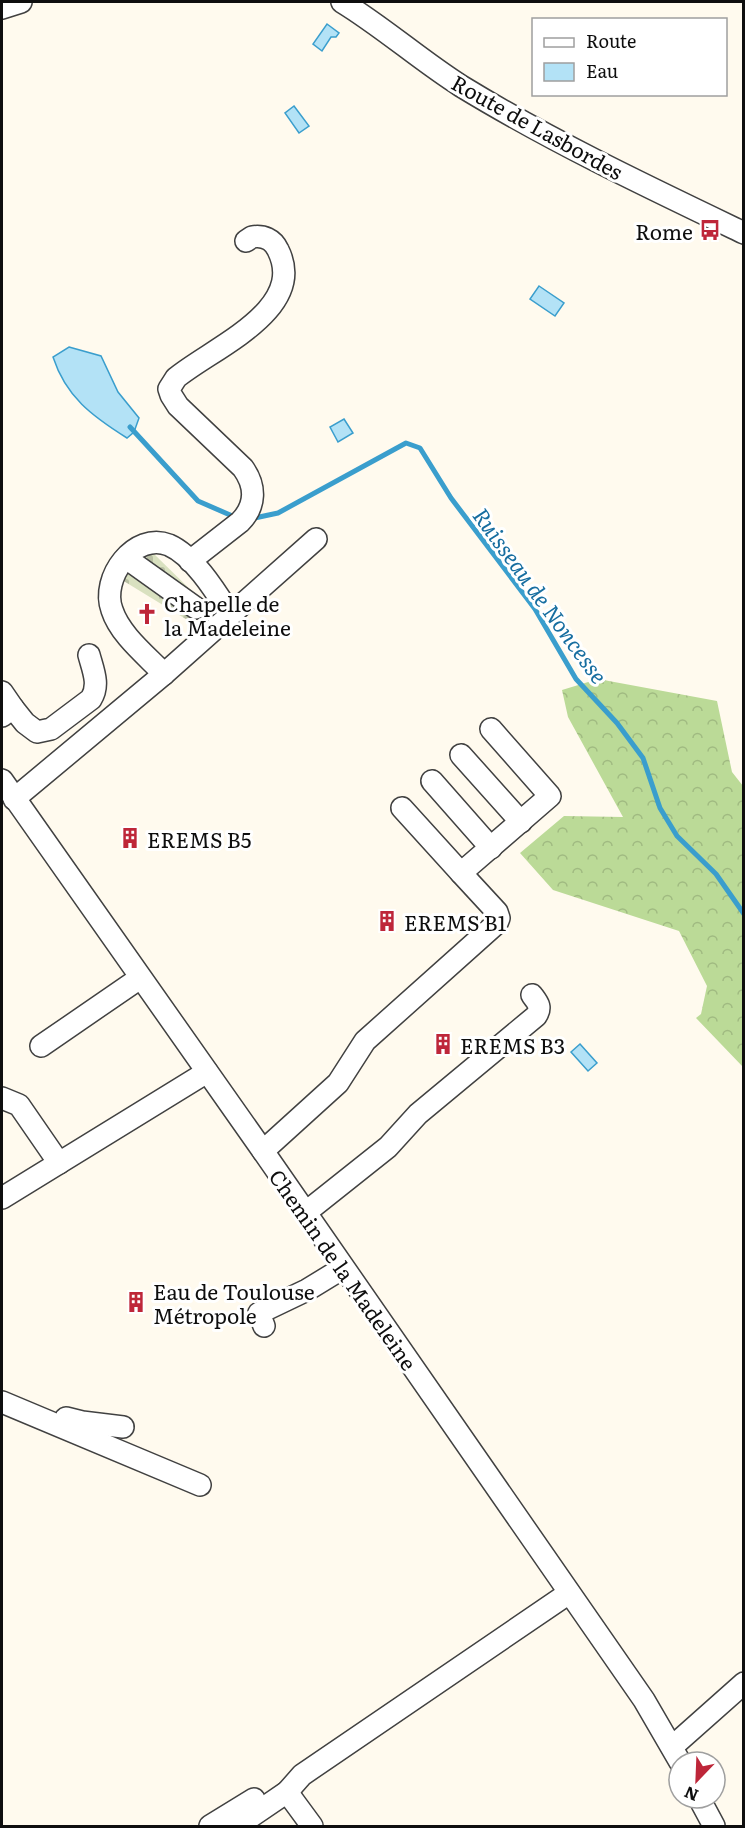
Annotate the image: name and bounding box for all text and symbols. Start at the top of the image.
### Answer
legend [532,18,727,96]
text: Route [586,27,636,54]
text: Eau [586,57,618,84]
street label: Route de Lasbordes [447,66,629,186]
place label: Rome [635,215,693,246]
bus stop icon: Rome [698,218,722,242]
water label: Ruisseau de Noncesse [466,500,616,690]
place label: Chapelle de la Madeleine [164,587,291,642]
church icon: Chapelle de la Madeleine [135,602,159,626]
place label: EREMS B5 [147,823,251,854]
building icon: EREMS B5 [118,826,142,850]
place label: EREMS B1 [404,906,507,937]
building icon: EREMS B1 [375,909,399,933]
place label: EREMS B3 [460,1029,565,1060]
building icon: EREMS B3 [431,1032,455,1056]
street label: Chemin de la Madeleine [263,1162,425,1376]
place label: Eau de Toulouse Métropole [153,1275,315,1330]
building icon: Eau de Toulouse Métropole [124,1290,148,1314]
north arrow [667,1750,727,1810]
text: N [680,1781,702,1808]

